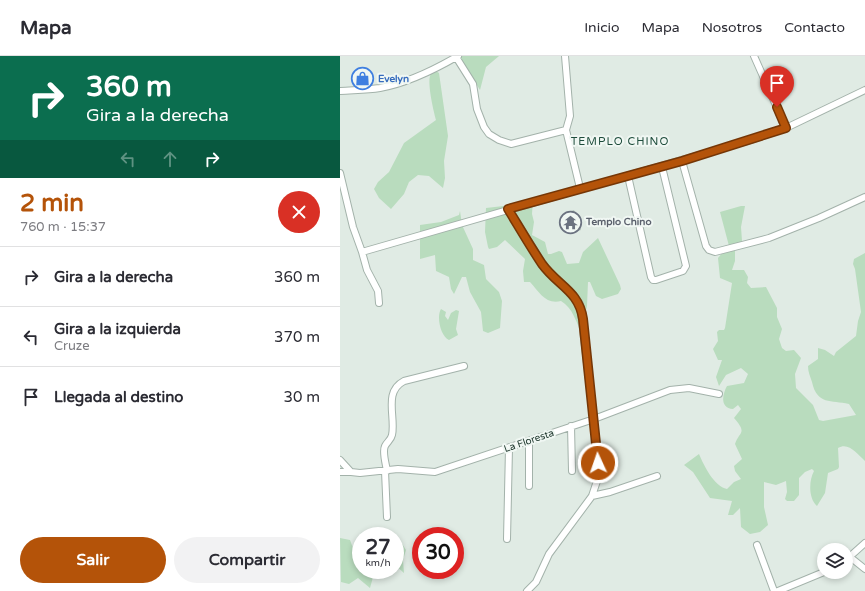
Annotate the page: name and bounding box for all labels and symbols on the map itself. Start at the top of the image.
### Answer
shop icon: Evelyn [349,66,375,92]
pin [760,66,794,107]
place label: Evelyn [378,73,409,85]
district label: TEMPLO CHINO [571,135,669,148]
temple icon: Templo Chino [558,209,584,235]
place label: Templo Chino [585,216,651,228]
street label: La Floresta [502,427,556,455]
position arrow [577,442,619,484]
speed limit sign: 30 [412,527,464,579]

